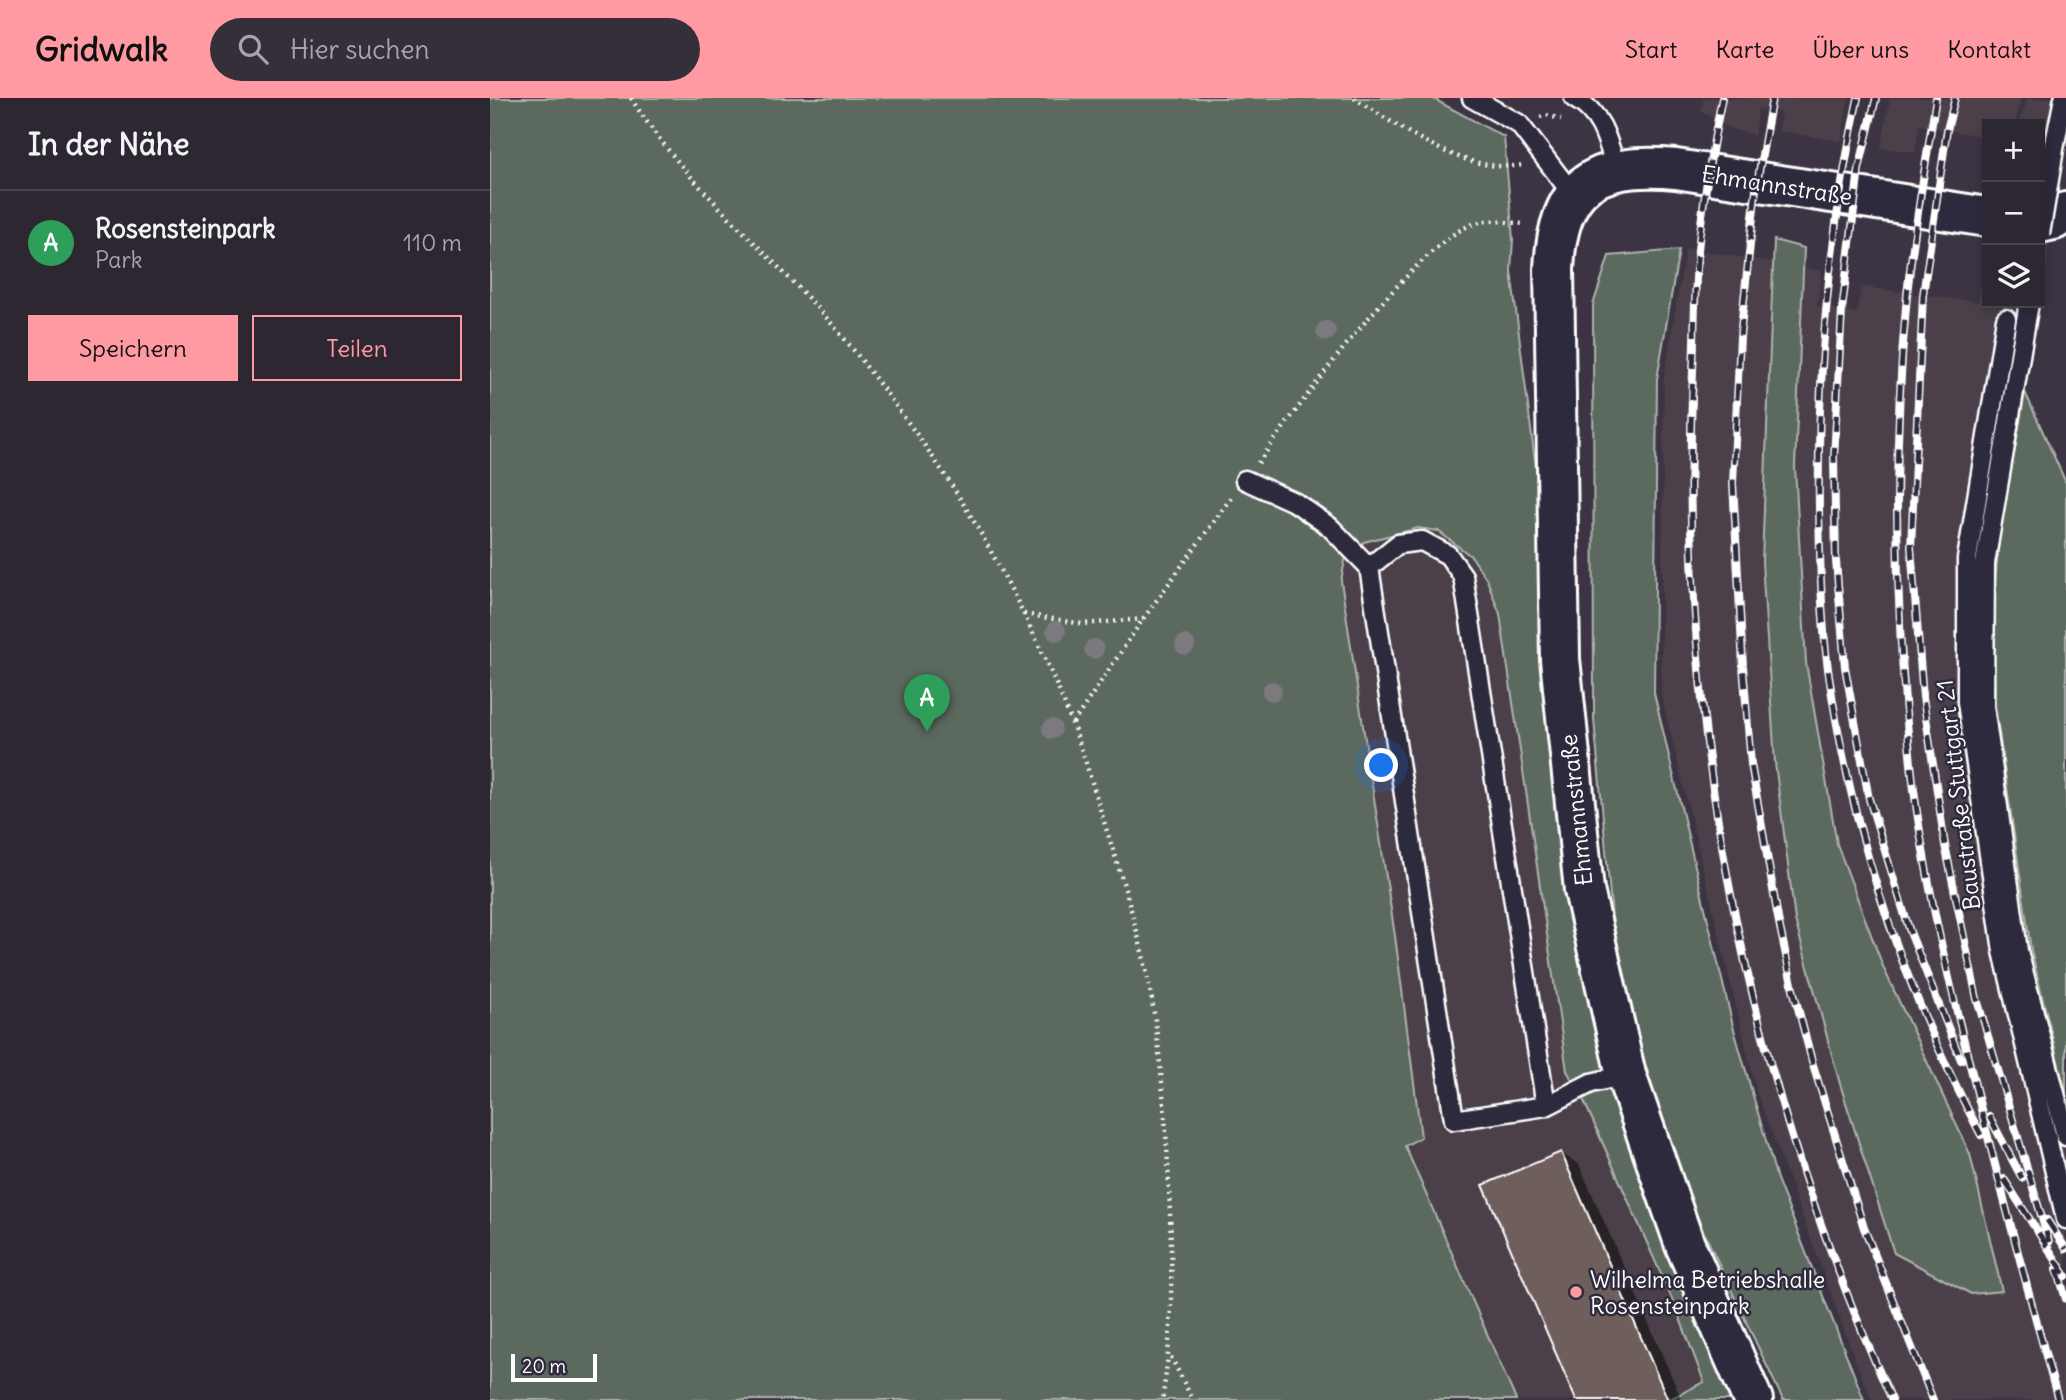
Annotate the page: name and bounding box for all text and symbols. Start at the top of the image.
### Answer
search box [210,18,700,81]
text: Gridwalk [35,28,168,70]
icon: search [234,30,272,68]
text: Hier suchen [290,33,430,66]
text: Start [1625,34,1677,64]
text: Karte [1715,34,1774,64]
text: Über uns [1812,34,1909,64]
text: Kontakt [1947,34,2031,64]
map controls [1982,119,2045,308]
button: + [1982,119,2045,182]
text: In der Nähe [28,125,190,163]
street label: Ehmannstraße [1700,159,1854,211]
button: − [1982,182,2045,245]
text: Rosensteinpark [95,212,276,245]
text: A [44,228,58,257]
text: 110 m [403,228,462,257]
text: Park [95,245,143,274]
button: layers [1982,245,2045,308]
button: Speichern [28,315,238,381]
button: Teilen [252,315,462,381]
pin: A [904,674,950,732]
street label: Baustraße Stuttgart 21 [1929,678,1987,912]
street label: Ehmannstraße [1554,733,1598,887]
your location [1364,748,1398,782]
place label: Wilhelma Betriebshalle Rosensteinpark [1590,1265,1825,1320]
marker: Wilhelma Betriebshalle Rosensteinpark [1568,1284,1584,1300]
scale bar [511,1351,597,1383]
text: 20 m [522,1354,566,1378]

